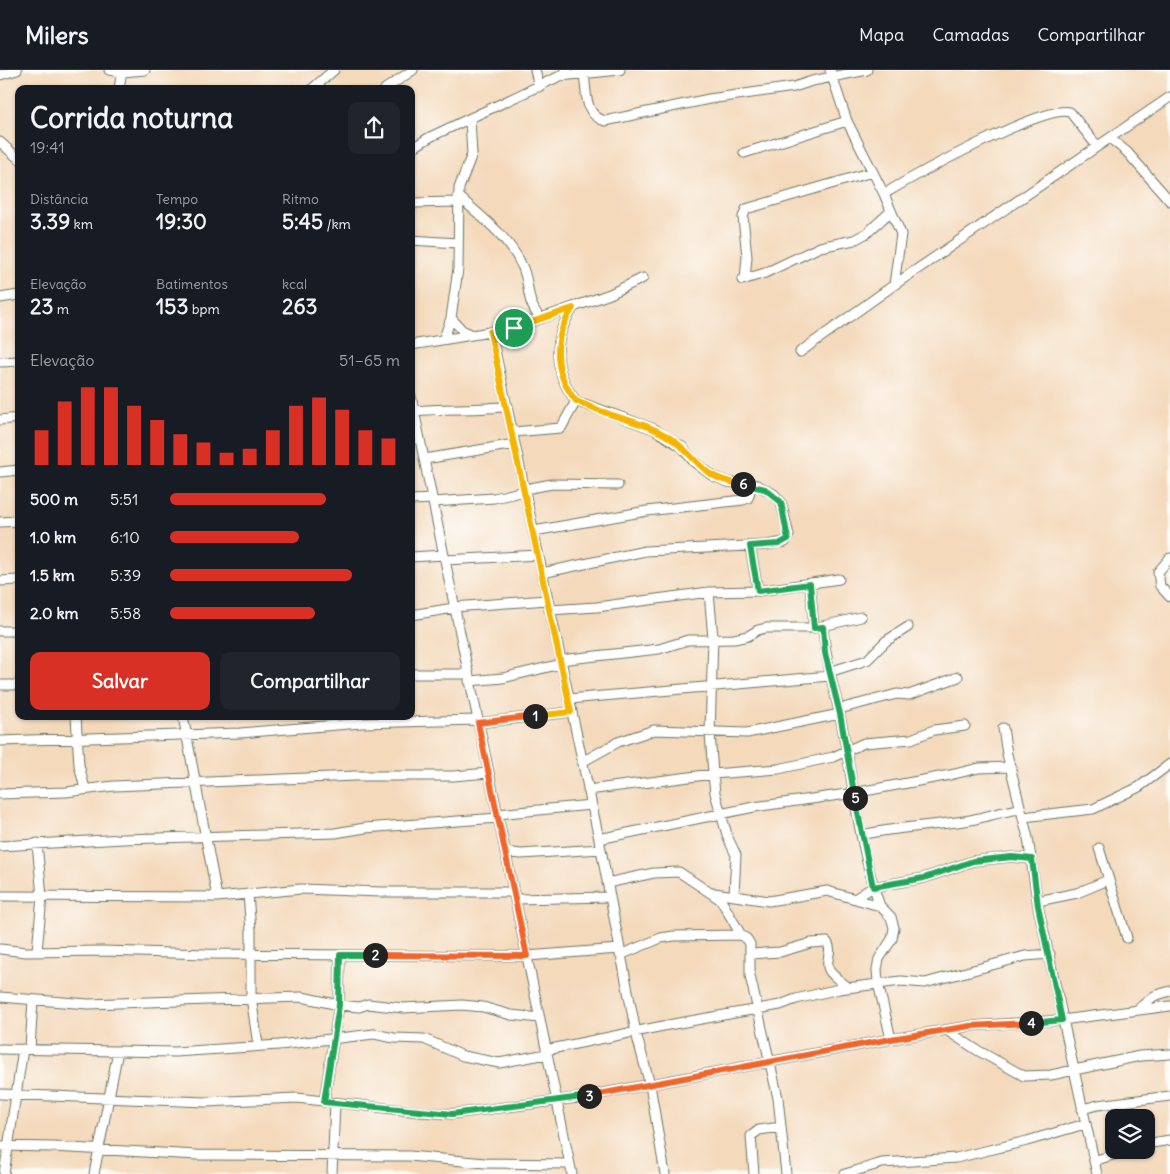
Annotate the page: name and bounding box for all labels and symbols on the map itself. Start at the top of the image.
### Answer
pin [493,307,535,349]
pin: 6 [730,472,756,496]
pin: 1 [522,704,548,728]
pin: 5 [842,786,868,810]
pin: 2 [362,942,388,968]
pin: 4 [1018,1010,1044,1036]
pin: 3 [576,1084,602,1108]

